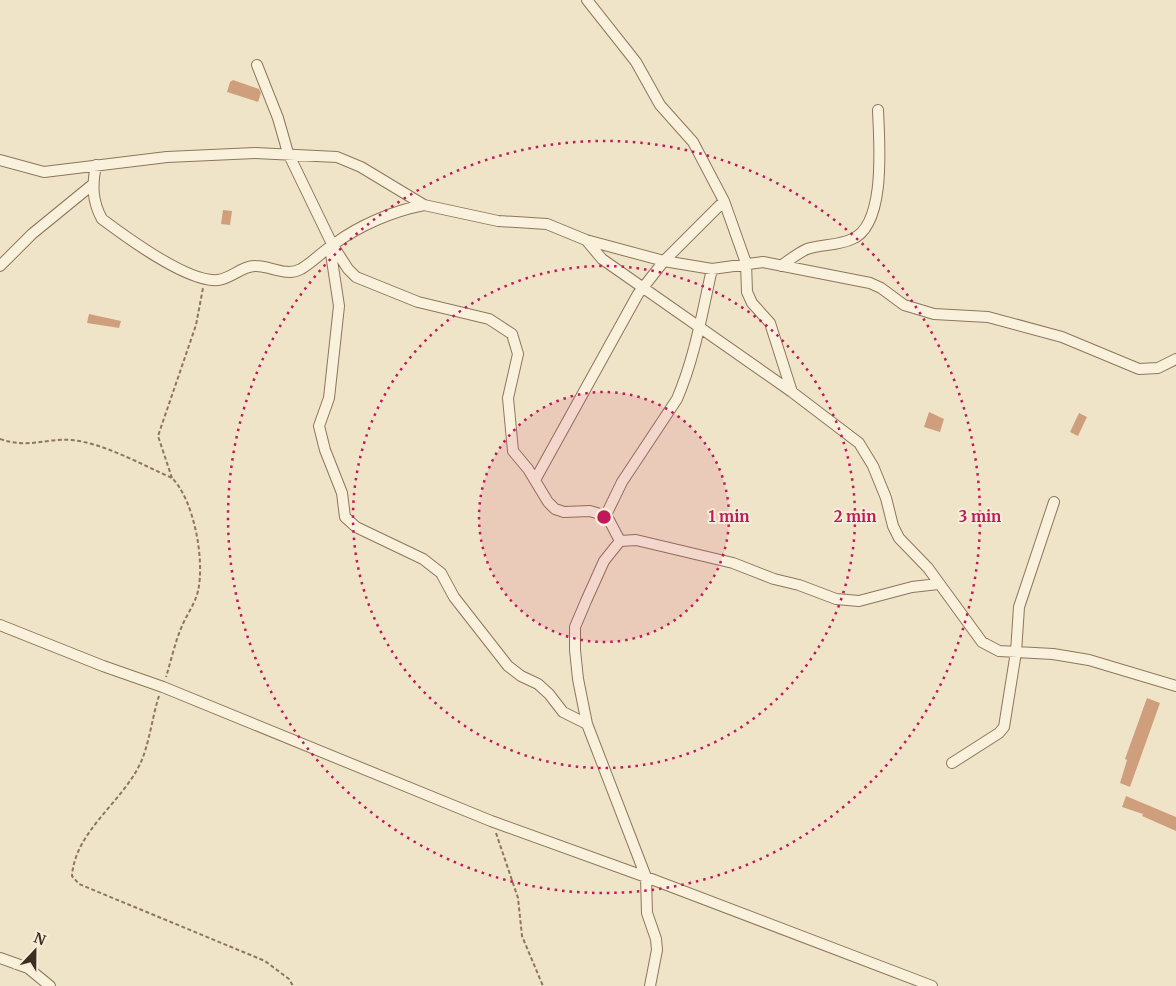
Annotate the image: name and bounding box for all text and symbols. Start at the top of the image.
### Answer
text: 1 min [709,507,749,526]
text: 2 min [834,507,876,526]
text: 3 min [959,507,1001,526]
centre of rings [595,508,613,526]
north arrow [10,926,60,976]
text: N [31,929,48,949]

